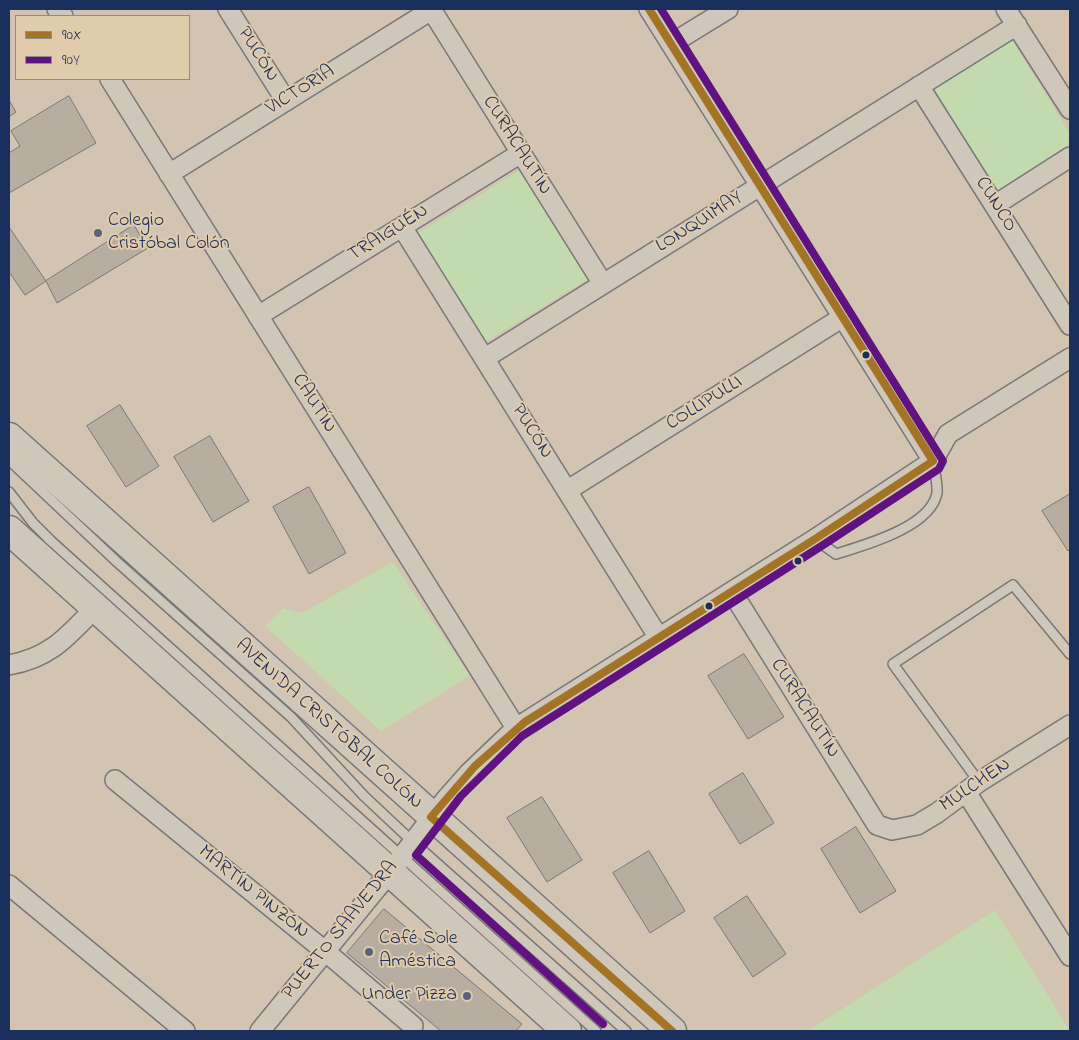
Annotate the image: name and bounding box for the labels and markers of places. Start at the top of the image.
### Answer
place label: Colegio Cristóbal Colón [108,210,230,257]
marker: Colegio Cristóbal Colón [92,227,104,239]
unlabelled marker [861,350,871,360]
unlabelled marker [793,556,803,566]
unlabelled marker [704,601,714,611]
place label: Café Sole Améstica [379,928,458,975]
marker: Café Sole Améstica [363,946,375,958]
place label: Under Pizza [362,984,457,1008]
marker: Under Pizza [461,990,473,1002]

